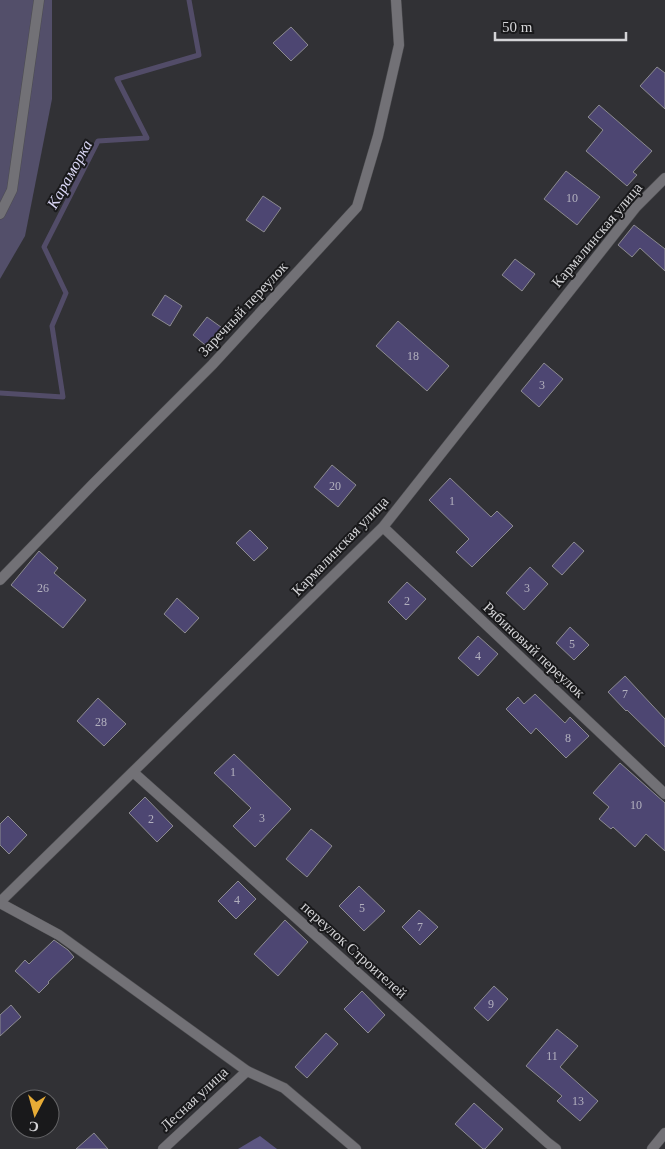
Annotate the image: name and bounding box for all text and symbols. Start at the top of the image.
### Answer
scale bar [495,10,626,42]
text: 50 m [502,19,533,35]
water label: Караморка [43,137,96,213]
street label: Кармалинская улица [549,179,646,291]
house number: 10 [566,191,578,205]
street label: Заречный переулок [195,258,291,359]
house number: 18 [407,349,419,363]
house number: 3 [539,378,545,392]
house number: 20 [329,479,341,493]
street label: Кармалинская улица [289,493,392,599]
house number: 1 [449,494,455,508]
house number: 26 [37,581,49,595]
house number: 3 [524,581,530,595]
house number: 2 [404,594,410,608]
street label: Рябиновый переулок [480,599,588,701]
house number: 5 [569,637,575,651]
house number: 4 [475,649,481,663]
house number: 7 [622,687,628,701]
house number: 28 [95,715,107,729]
house number: 8 [565,731,571,745]
house number: 1 [230,765,236,779]
house number: 10 [630,798,642,812]
house number: 3 [259,811,265,825]
house number: 2 [148,812,154,826]
house number: 4 [234,893,240,907]
street label: переулок Строителей [298,898,410,1002]
house number: 5 [359,901,365,915]
house number: 7 [417,920,423,934]
house number: 9 [488,997,494,1011]
house number: 11 [546,1049,558,1063]
street label: Лесная улица [157,1064,231,1134]
north arrow [10,1089,60,1139]
house number: 13 [572,1094,584,1108]
text: С [28,1118,40,1134]

